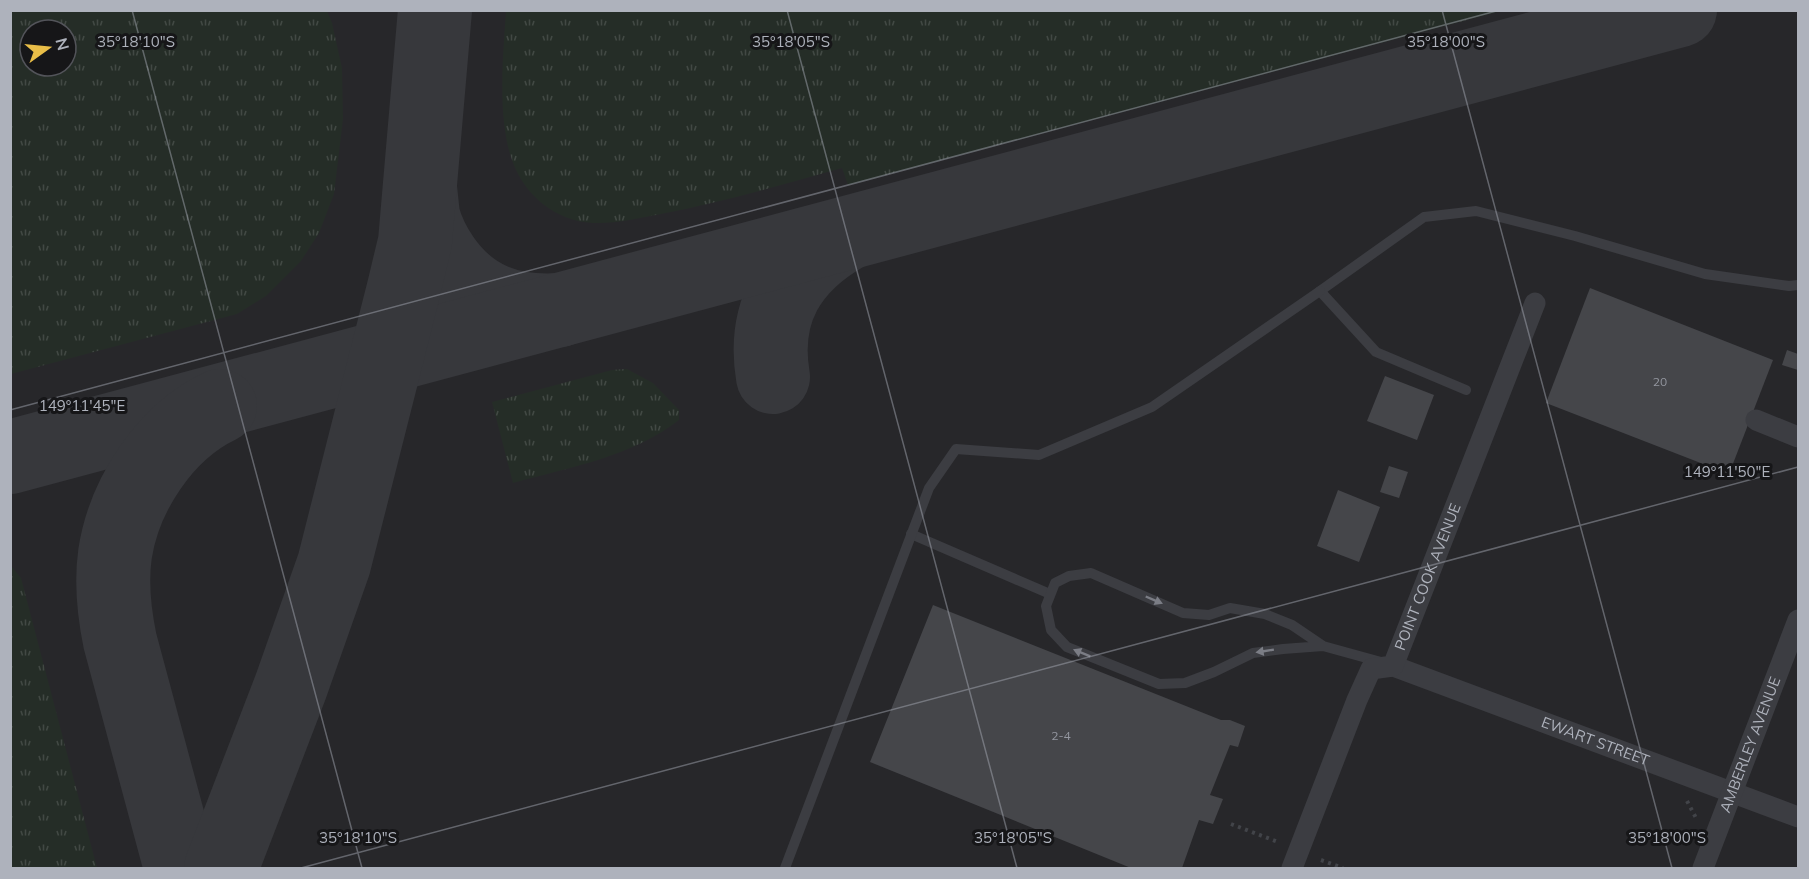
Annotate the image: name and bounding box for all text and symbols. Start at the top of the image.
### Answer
north arrow [18,18,78,78]
text: 35°18'10"S [97,32,175,51]
text: 35°18'05"S [752,32,830,51]
text: 35°18'00"S [1407,32,1485,51]
text: N [51,36,74,53]
house number: 20 [1653,374,1667,389]
text: 149°11'45"E [39,396,125,415]
text: 149°11'50"E [1684,462,1770,481]
street label: POINT COOK AVENUE [1390,500,1465,653]
one-way arrow [1145,595,1163,605]
one-way arrow [1255,647,1274,656]
one-way arrow [1073,648,1091,658]
street label: AMBERLEY AVENUE [1715,674,1784,815]
street label: EWART STREET [1539,712,1652,770]
house number: 2-4 [1051,728,1071,743]
text: 35°18'10"S [319,828,397,847]
text: 35°18'05"S [974,828,1052,847]
text: 35°18'00"S [1628,828,1706,847]

